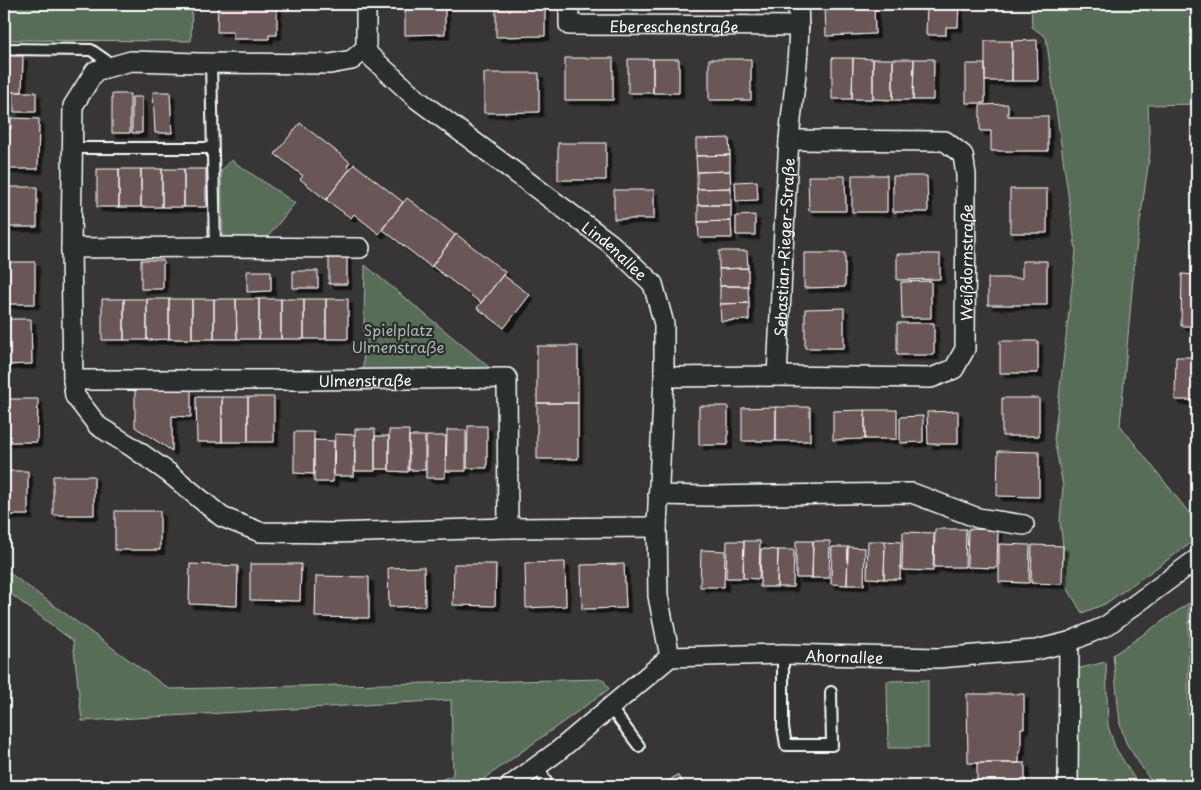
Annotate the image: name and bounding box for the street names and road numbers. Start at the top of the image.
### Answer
street label: Ebereschenstraße [610,14,739,37]
street label: Sebastian-Rieger-Straße [767,157,799,337]
street label: Weißdornstraße [954,204,977,321]
street label: Lindenallee [578,215,653,285]
street label: Ulmenstraße [318,367,412,391]
street label: Ahornallee [805,643,884,668]

